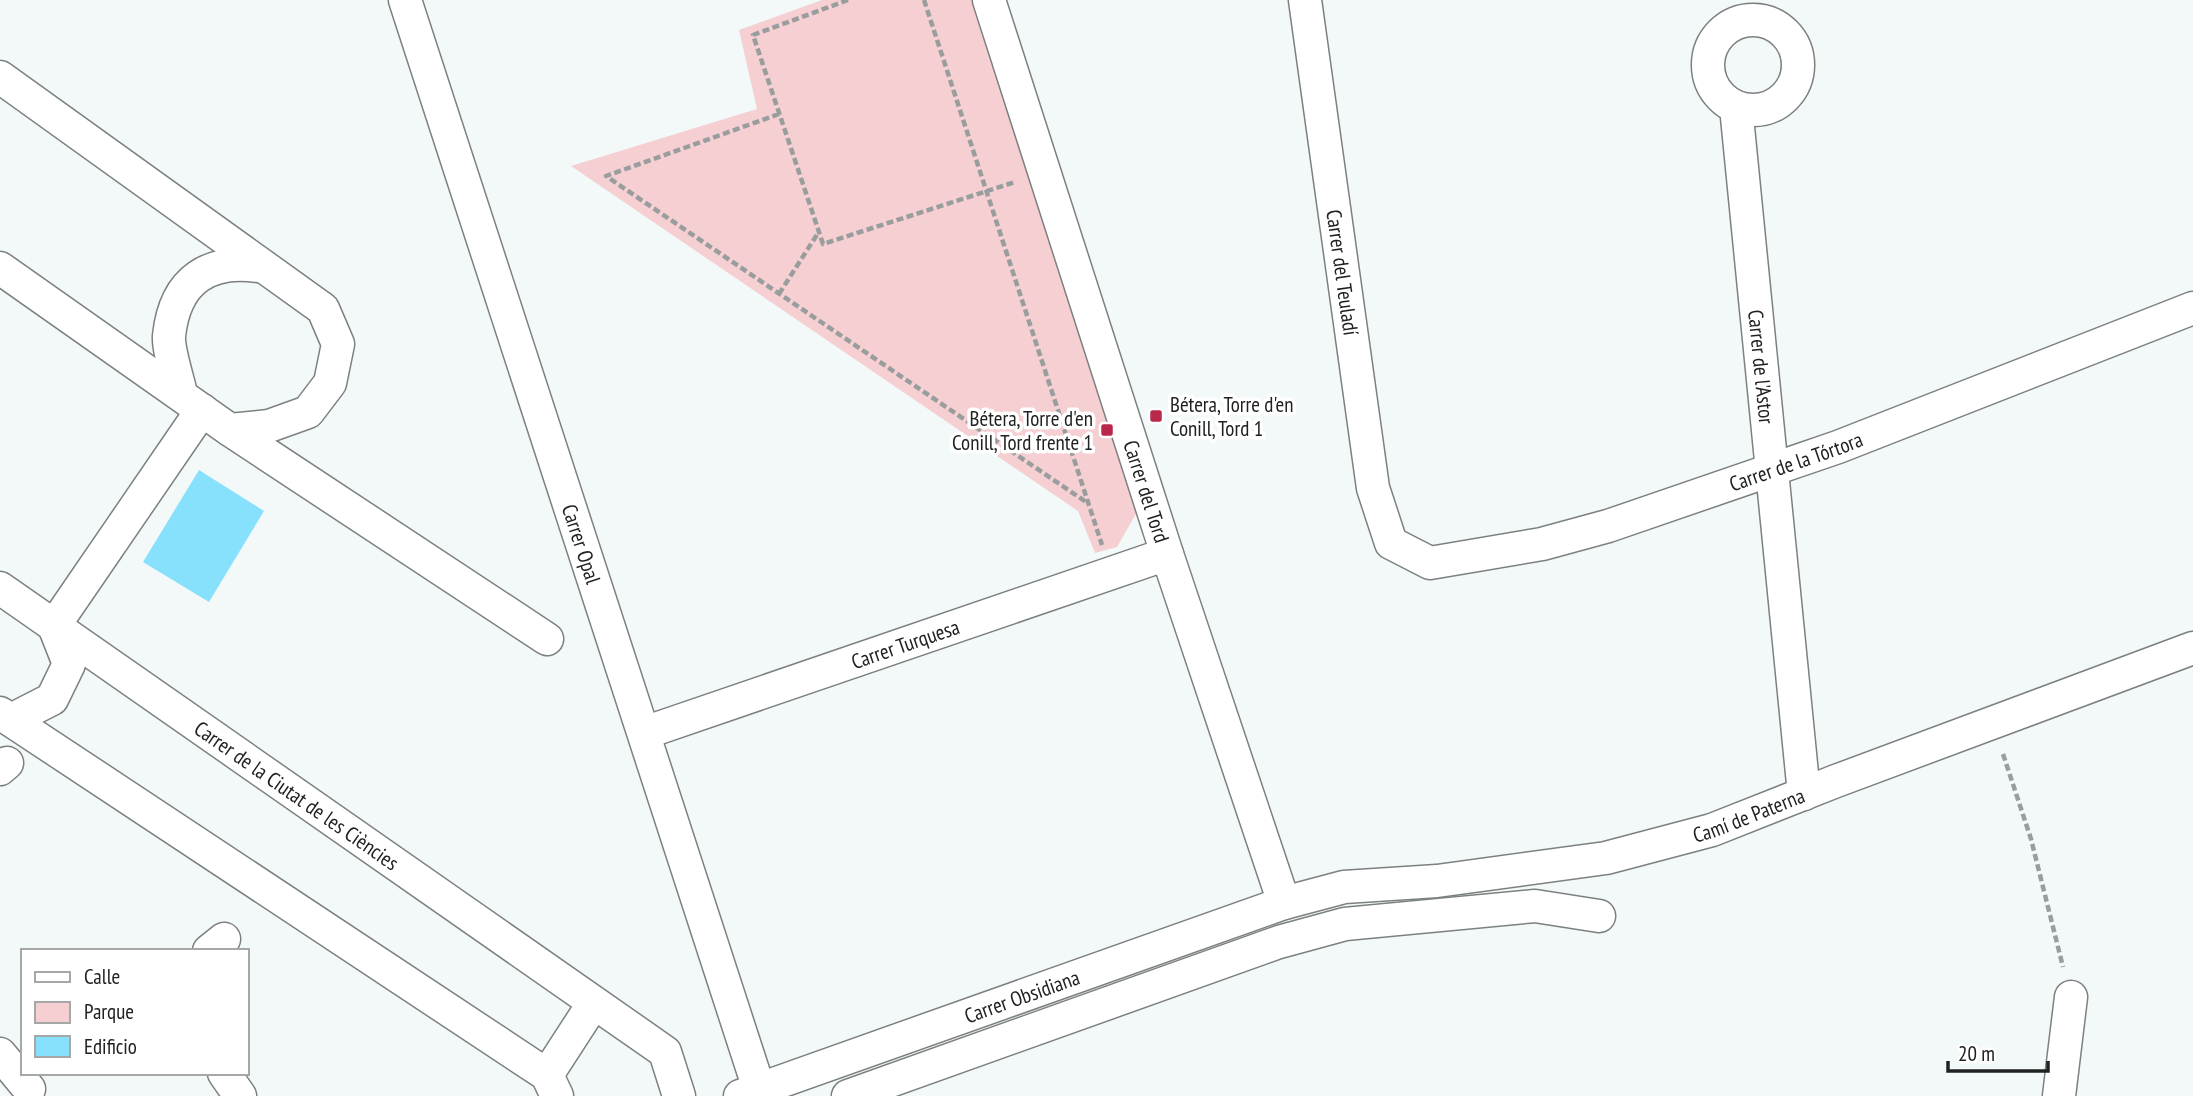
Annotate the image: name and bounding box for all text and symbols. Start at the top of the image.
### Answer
street label: Carrer del Teuladí [1321,208,1365,337]
street label: Carrer de l'Astor [1743,308,1781,425]
place label: Bétera, Torre d'en Conill, Tord 1 [1170,391,1293,442]
place label: Bétera, Torre d'en Conill, Tord frente 1 [952,405,1093,456]
marker: Bétera, Torre d'en Conill, Tord 1 [1148,408,1164,424]
marker: Bétera, Torre d'en Conill, Tord frente 1 [1099,422,1115,438]
street label: Carrer de la Tórtora [1725,425,1866,497]
street label: Carrer del Tord [1118,437,1176,546]
street label: Carrer Opal [556,501,607,587]
street label: Carrer Turquesa [848,613,963,675]
street label: Carrer de la Ciutat de les Ciències [189,714,404,876]
street label: Camí de Paterna [1690,781,1808,848]
legend [21,949,248,1075]
text: Calle [84,963,120,990]
street label: Carrer Obsidiana [961,963,1083,1029]
text: Parque [84,998,134,1025]
scale bar [1948,1030,2048,1074]
text: Edificio [84,1033,137,1060]
text: 20 m [1958,1040,1995,1067]

